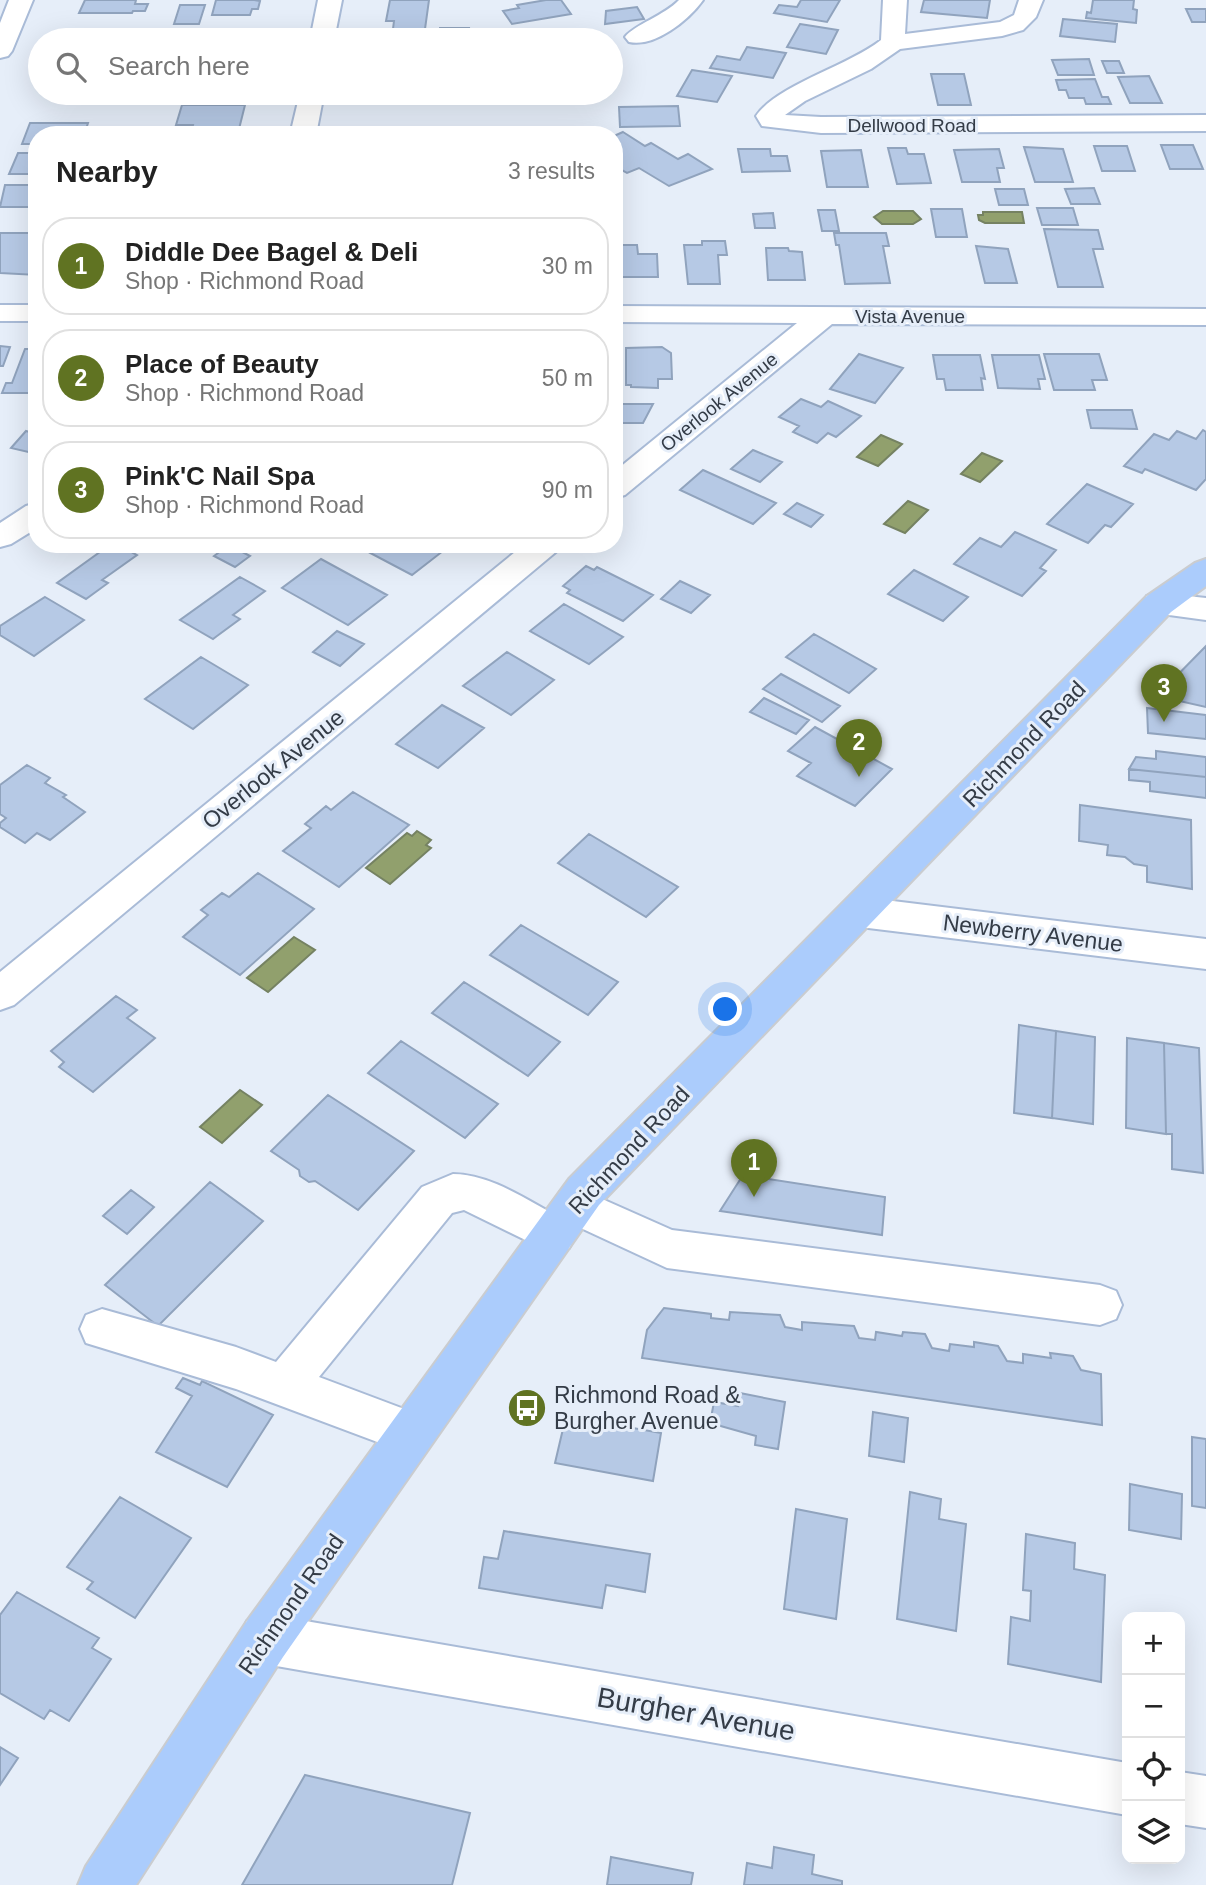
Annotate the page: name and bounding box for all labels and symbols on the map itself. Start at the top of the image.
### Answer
street label: Dellwood Road [848,115,976,136]
street label: Vista Avenue [855,306,965,327]
street label: Overlook Avenue [656,348,782,456]
pin: 3 [1141,664,1187,722]
street label: Richmond Road [957,676,1091,812]
street label: Overlook Avenue [197,704,349,834]
pin: 2 [836,719,882,777]
street label: Newberry Avenue [942,909,1124,957]
your location [708,992,742,1026]
street label: Richmond Road [563,1081,695,1219]
pin: 1 [731,1139,777,1197]
place label: Richmond Road & Burgher Avenue [554,1382,741,1434]
bus stop icon: Richmond Road & Burgher Avenue [506,1387,548,1429]
street label: Richmond Road [233,1529,349,1679]
street label: Burgher Avenue [595,1681,797,1747]

